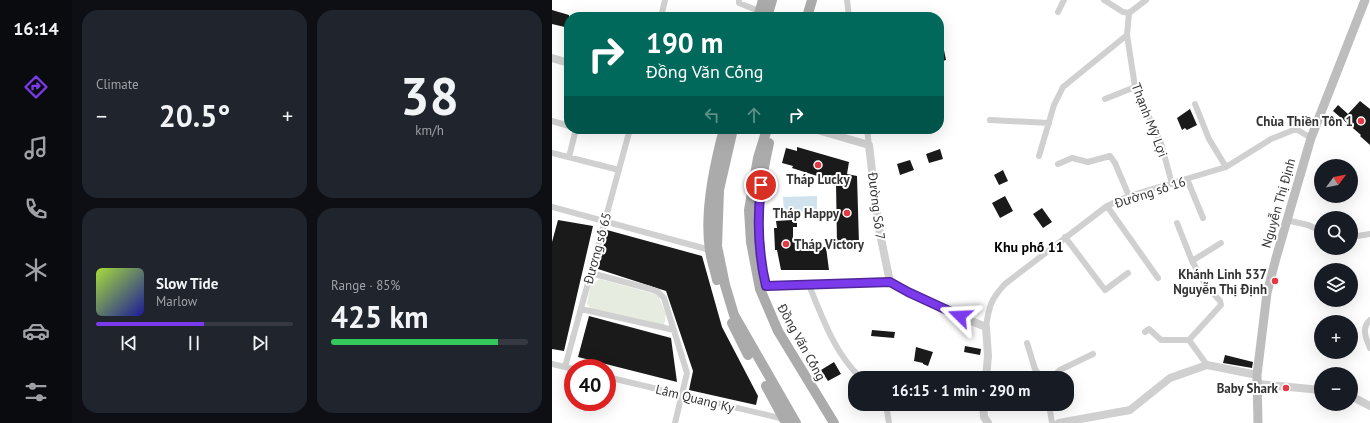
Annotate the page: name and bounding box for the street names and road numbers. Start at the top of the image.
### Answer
street label: Thạnh Mỹ Lợi [1128,81,1171,160]
street label: Nguyễn Thị Định [1258,156,1299,250]
street label: Đường Số 7 [864,170,889,241]
street label: Đường số 16 [1112,173,1188,212]
street label: Đương số 65 [580,210,615,287]
street label: Đồng Văn Cống [773,300,830,383]
street label: Lâm Quang Ky [654,381,736,416]

